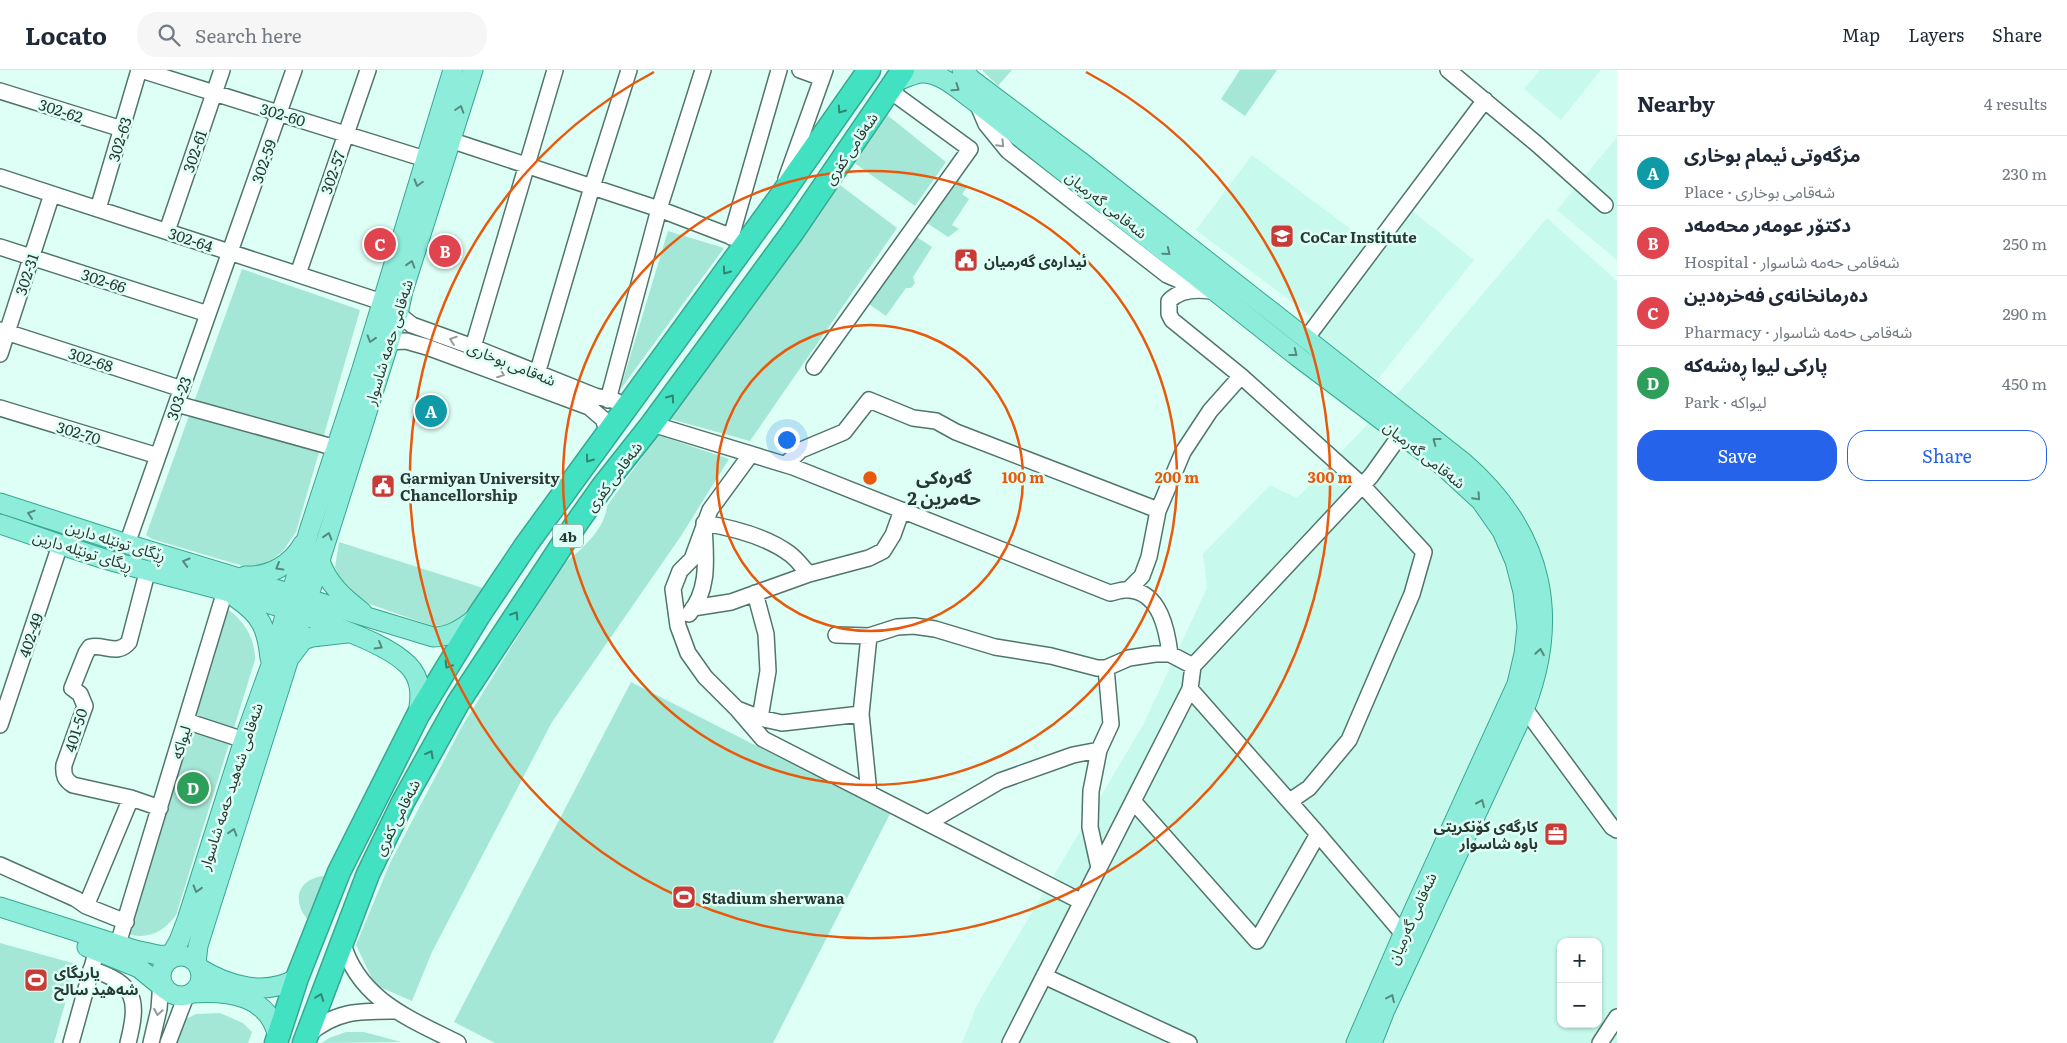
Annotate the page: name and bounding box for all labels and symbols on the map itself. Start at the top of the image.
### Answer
one-way arrow [950,82,960,91]
street label: 302-62 [36,92,86,128]
street label: 302-60 [258,96,309,132]
one-way arrow [838,104,847,114]
one-way arrow [455,105,465,113]
street label: شەقامی کفری [817,107,883,189]
street label: 302-63 [101,114,137,164]
street label: 302-61 [176,127,212,175]
street label: 302-59 [245,136,281,186]
one-way arrow [996,138,1005,147]
street label: 302-57 [314,147,350,197]
street label: شەقامی گەرمیان [1061,165,1153,244]
one-way arrow [413,179,423,187]
street label: 302-64 [166,221,216,257]
school or university icon: CoCar Institute [1269,223,1295,249]
pin: C [364,225,396,263]
place label: CoCar Institute [1300,225,1417,248]
pin: B [429,232,461,270]
one-way arrow [1161,246,1170,254]
public building icon: ئیدارەی گەرمیان [953,247,979,273]
place label: ئیدارەی گەرمیان [984,249,1087,272]
street label: 302-31 [8,250,44,298]
one-way arrow [406,260,416,268]
street label: 302-66 [79,262,129,298]
one-way arrow [723,265,732,275]
street label: شەقامی حەمە شاسوار [358,276,418,409]
one-way arrow [366,334,376,343]
one-way arrow [449,335,458,345]
street label: شەقامی بوخاری [464,335,560,391]
street label: 302-68 [66,341,116,377]
one-way arrow [1288,348,1297,356]
one-way arrow [496,368,505,378]
street label: 303-23 [159,373,197,423]
pin: A [415,392,447,430]
one-way arrow [665,394,674,404]
street label: 302-70 [54,414,104,450]
street label: شەقامی گەرمیان [1379,415,1471,494]
your location [774,427,800,453]
street label: شەقامی کفری [579,436,647,516]
one-way arrow [1432,438,1442,447]
one-way arrow [586,453,595,462]
district label: گەرەکی حەمرین 2 [907,463,981,511]
text: 100 m [1002,465,1044,488]
text: 200 m [1155,465,1199,488]
text: 300 m [1308,465,1352,488]
place label: Garmiyan University Chancellorship [400,466,560,506]
centre of rings [861,469,879,487]
public building icon: Garmiyan University Chancellorship [370,473,396,499]
one-way arrow [1471,491,1480,500]
one-way arrow [27,509,36,519]
street label: ڕێگای تونێلە دارین [63,514,169,568]
street label: ڕیگای تونێلە دارین [30,524,136,578]
road number: 4b [553,524,583,548]
one-way arrow [323,532,333,541]
one-way arrow [183,557,191,567]
one-way arrow [276,561,285,571]
street label: 402-49 [12,609,48,660]
one-way arrow [509,612,518,621]
one-way arrow [373,640,382,650]
one-way arrow [1534,648,1544,657]
one-way arrow [445,660,455,669]
street label: شەقامی شەهید حەمە شاسوار [192,699,268,874]
street label: 401-50 [57,705,93,755]
street label: لیواکە [164,722,196,761]
one-way arrow [424,750,434,759]
pin: D [177,769,209,807]
street label: شەقامی کفری [367,775,425,859]
one-way arrow [1475,799,1486,808]
place label: کارگەی کۆنکریتی باوە شاسوار [1434,814,1538,854]
office icon: کارگەی کۆنکریتی باوە شاسوار [1543,821,1569,847]
one-way arrow [228,829,238,837]
street label: شەقامی گەرمیان [1380,868,1442,968]
one-way arrow [193,884,203,893]
sports icon: Stadium sherwana [671,884,697,910]
place label: Stadium sherwana [702,886,845,909]
place label: یاریگای شەهید سالح [54,960,138,1001]
sports icon: یاریگای شەهید سالح [23,967,49,993]
one-way arrow [314,993,324,1002]
one-way arrow [1384,994,1395,1003]
one-way arrow [154,1008,164,1017]

